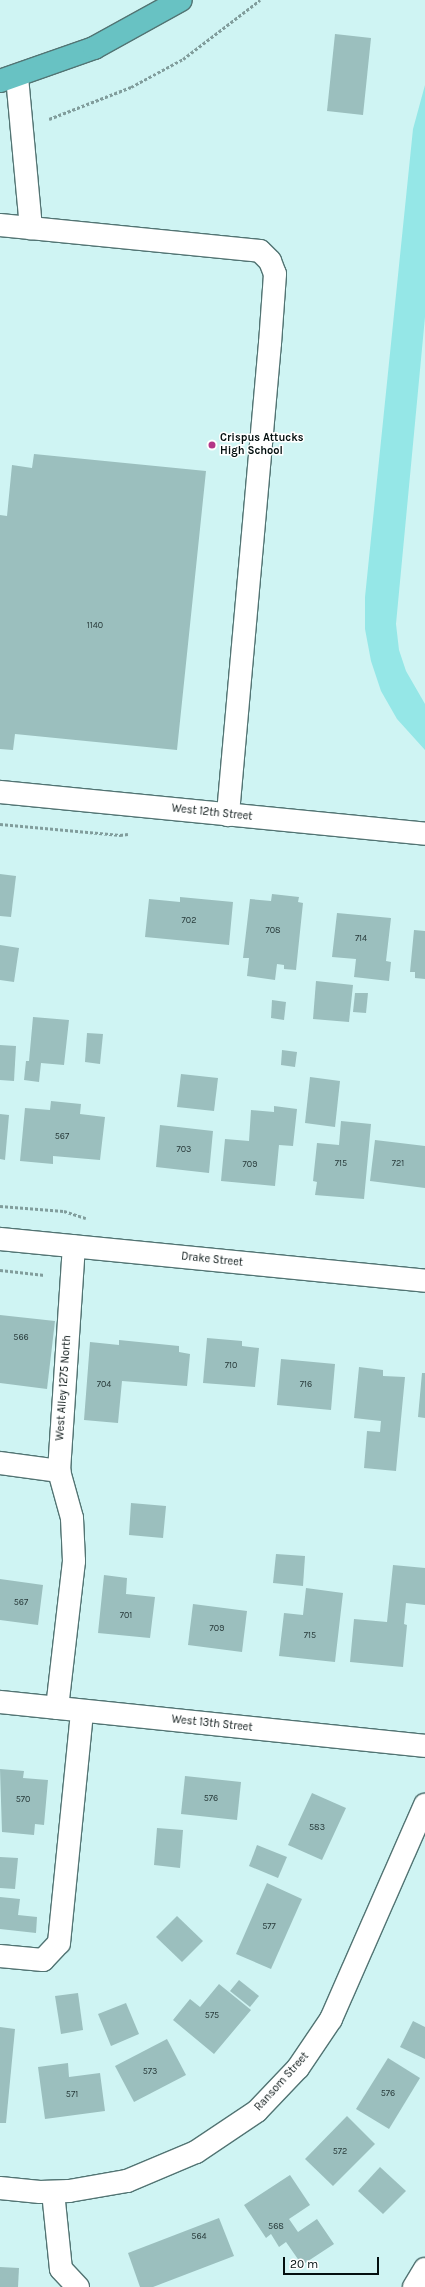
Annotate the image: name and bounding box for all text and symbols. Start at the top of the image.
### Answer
place label: Crispus Attucks High School [220,432,303,458]
marker: Crispus Attucks High School [207,440,217,450]
house number: 1140 [87,620,103,630]
street label: West 12th Street [171,802,253,824]
house number: 702 [182,915,196,925]
house number: 708 [265,925,281,935]
house number: 714 [355,933,367,943]
house number: 567 [55,1131,69,1141]
house number: 703 [177,1144,191,1154]
house number: 715 [335,1158,347,1168]
house number: 721 [392,1158,404,1168]
house number: 709 [243,1159,257,1169]
street label: Drake Street [181,1250,243,1270]
house number: 566 [13,1332,29,1342]
street label: West Alley 1275 North [54,1335,74,1441]
house number: 710 [225,1360,237,1370]
house number: 704 [97,1379,111,1389]
house number: 716 [300,1379,312,1389]
house number: 567 [14,1597,28,1607]
house number: 701 [120,1610,132,1620]
house number: 709 [210,1623,224,1633]
house number: 715 [304,1630,316,1640]
street label: West 13th Street [171,1713,253,1735]
house number: 576 [204,1793,218,1803]
house number: 570 [16,1794,30,1804]
house number: 583 [309,1822,325,1832]
house number: 577 [262,1921,276,1931]
house number: 575 [205,2010,219,2020]
street label: Ransom Street [252,2050,312,2114]
house number: 573 [143,2066,157,2076]
house number: 576 [381,2088,395,2098]
house number: 571 [66,2089,78,2099]
house number: 572 [333,2146,347,2156]
house number: 568 [268,2221,284,2231]
house number: 564 [191,2231,207,2241]
scale bar [285,2249,381,2275]
text: 20 m [290,2257,318,2271]

